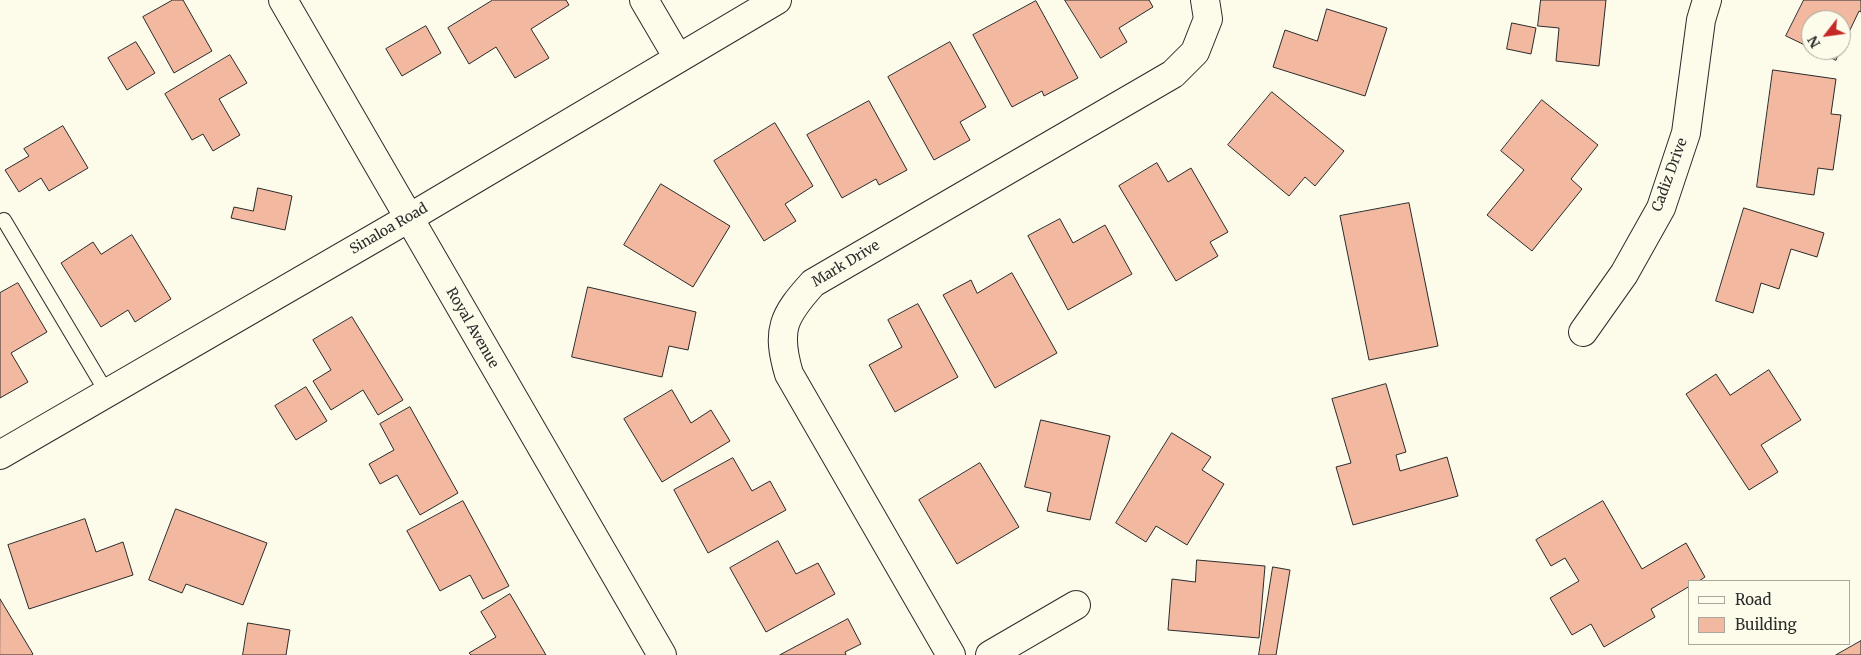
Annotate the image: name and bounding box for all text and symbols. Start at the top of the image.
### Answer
north arrow [1801,10,1851,60]
text: N [1803,33,1824,51]
street label: Cadiz Drive [1649,136,1691,214]
street label: Sinaloa Road [347,200,431,258]
street label: Mark Drive [809,237,883,291]
street label: Royal Avenue [442,285,502,371]
legend [1688,580,1851,645]
text: Road [1735,590,1771,609]
text: Building [1735,615,1797,634]

